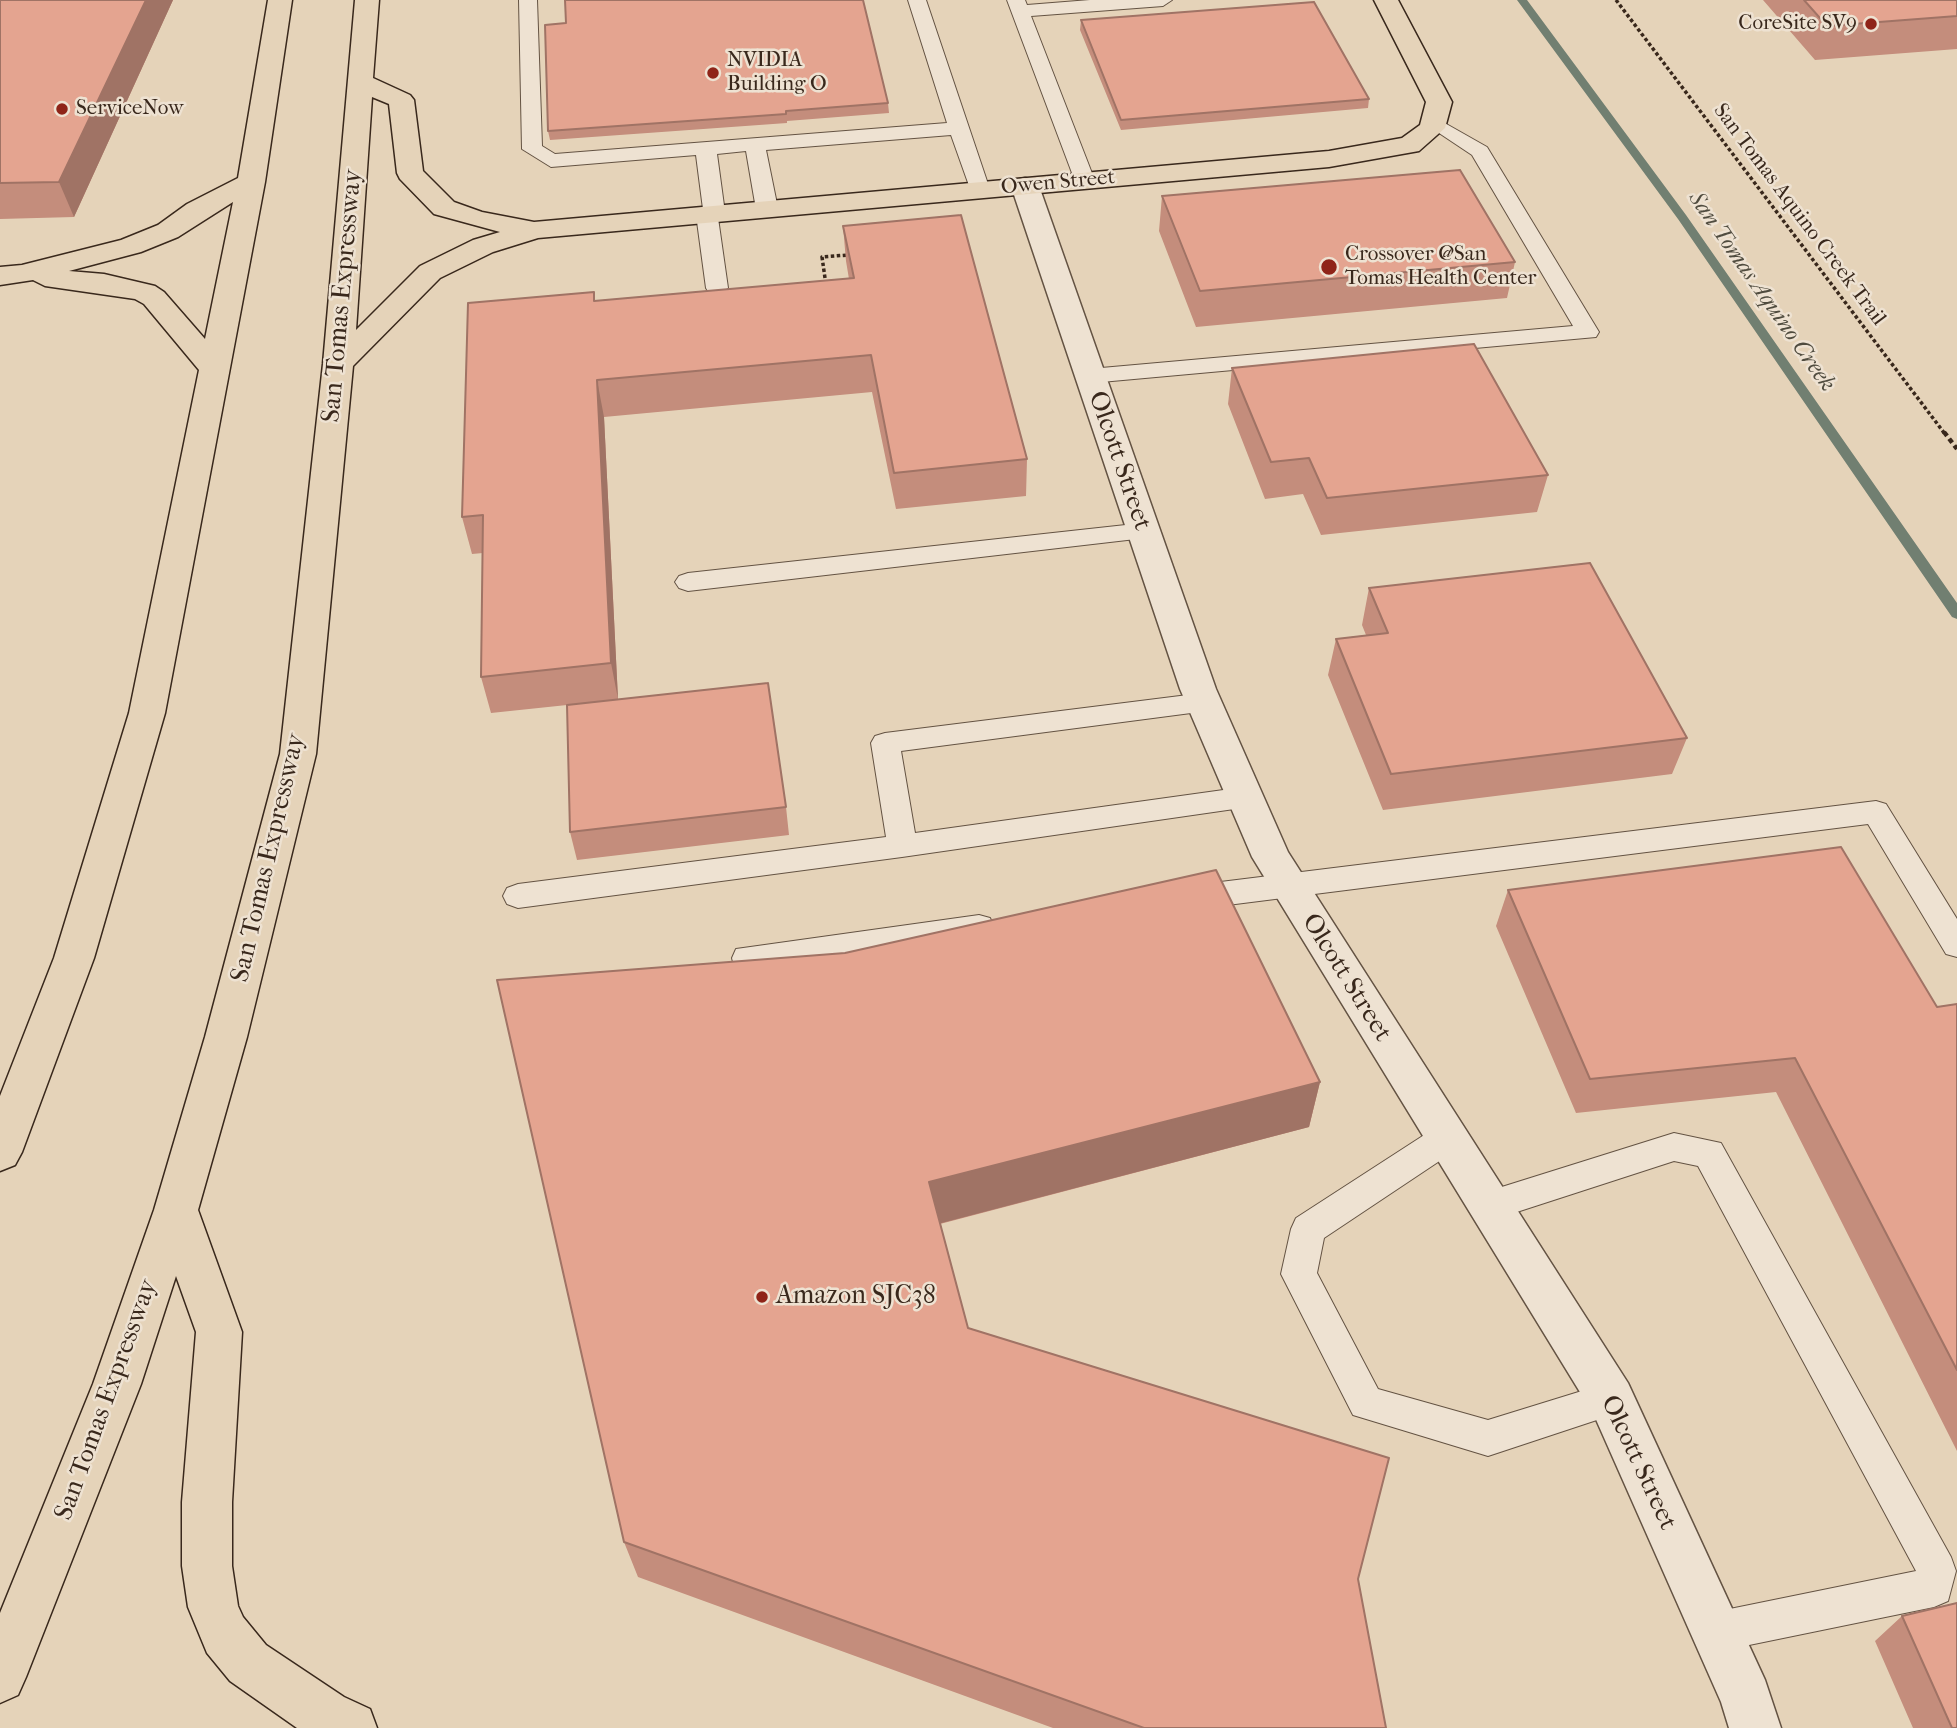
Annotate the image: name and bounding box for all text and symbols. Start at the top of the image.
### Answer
place label: CoreSite SV9 [1738,11,1857,37]
marker: CoreSite SV9 [1863,16,1879,32]
place label: NVIDIA Building O [727,48,827,98]
marker: NVIDIA Building O [705,65,721,81]
place label: ServiceNow [76,96,184,122]
street label: San Tomas Aquino Creek Trail [1707,99,1891,331]
marker: ServiceNow [54,101,70,117]
street label: Owen Street [1000,165,1116,201]
street label: San Tomas Expressway [316,168,370,424]
water label: San Tomas Aquino Creek [1681,187,1841,397]
place label: Crossover @San Tomas Health Center [1345,242,1536,292]
marker: Crossover @San Tomas Health Center [1319,257,1339,277]
street label: Olcott Street [1081,387,1157,535]
street label: San Tomas Expressway [225,731,313,985]
street label: Olcott Street [1294,908,1398,1048]
street label: San Tomas Expressway [49,1275,165,1525]
place label: Amazon SJC38 [776,1281,936,1313]
marker: Amazon SJC38 [754,1289,770,1305]
street label: Olcott Street [1593,1391,1683,1535]

